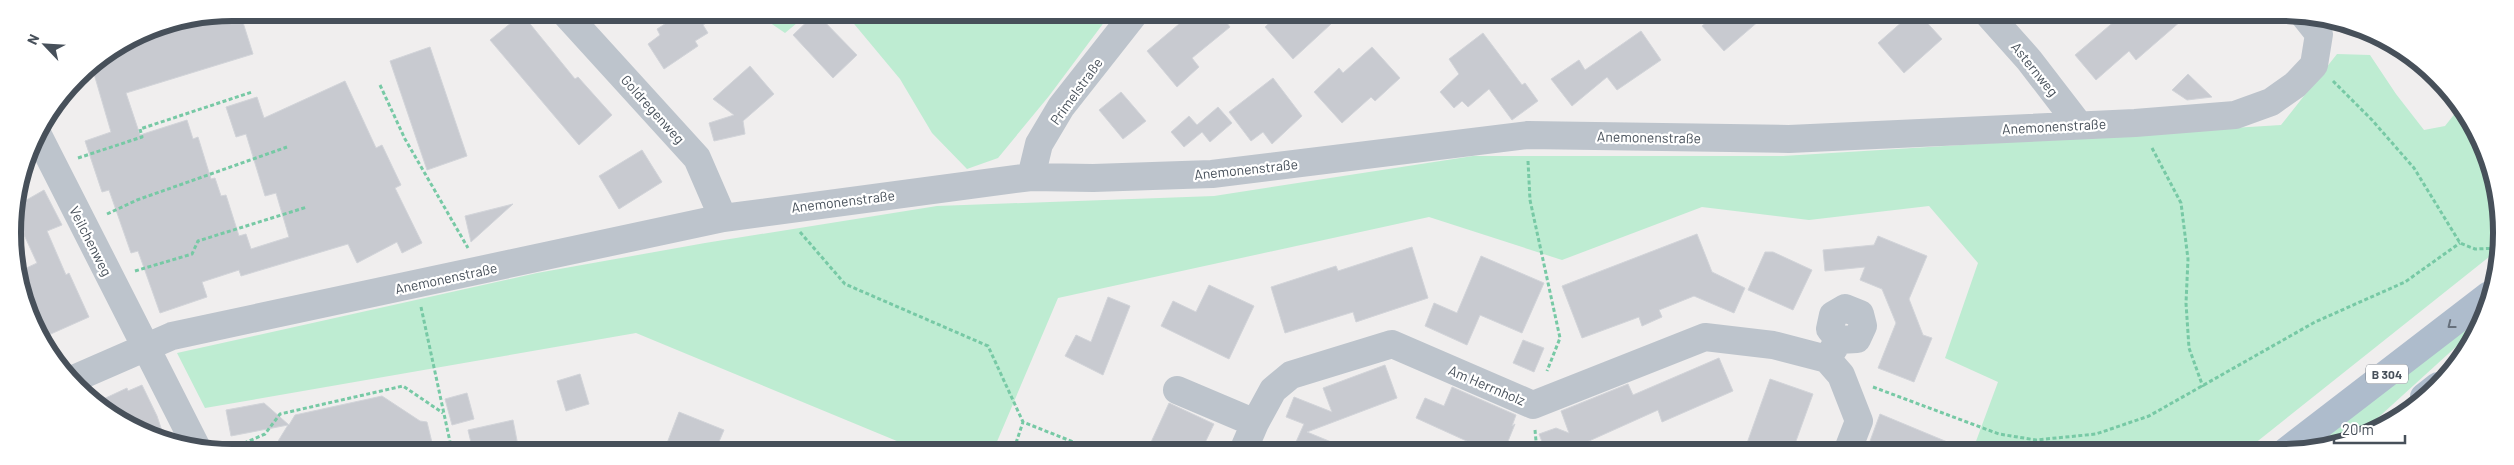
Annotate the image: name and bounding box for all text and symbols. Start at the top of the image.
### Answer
north arrow [20,20,70,70]
text: N [23,31,42,47]
street label: Asternweg [2008,38,2062,100]
street label: Primelstraße [1046,54,1106,128]
street label: Goldregenweg [618,71,688,147]
street label: Anemonenstraße [2001,115,2107,137]
street label: Anemonenstraße [1597,128,1701,146]
street label: Anemonenstraße [1193,155,1299,183]
street label: Anemonenstraße [790,186,896,216]
street label: Veilchenweg [66,203,116,279]
street label: Anemonenstraße [393,259,499,297]
one-way arrow [2447,319,2456,328]
street label: Am Herrnholz [1446,361,1528,409]
road number: B 304 [2366,364,2408,384]
scale bar [2334,412,2405,444]
text: 20 m [2342,420,2374,438]

